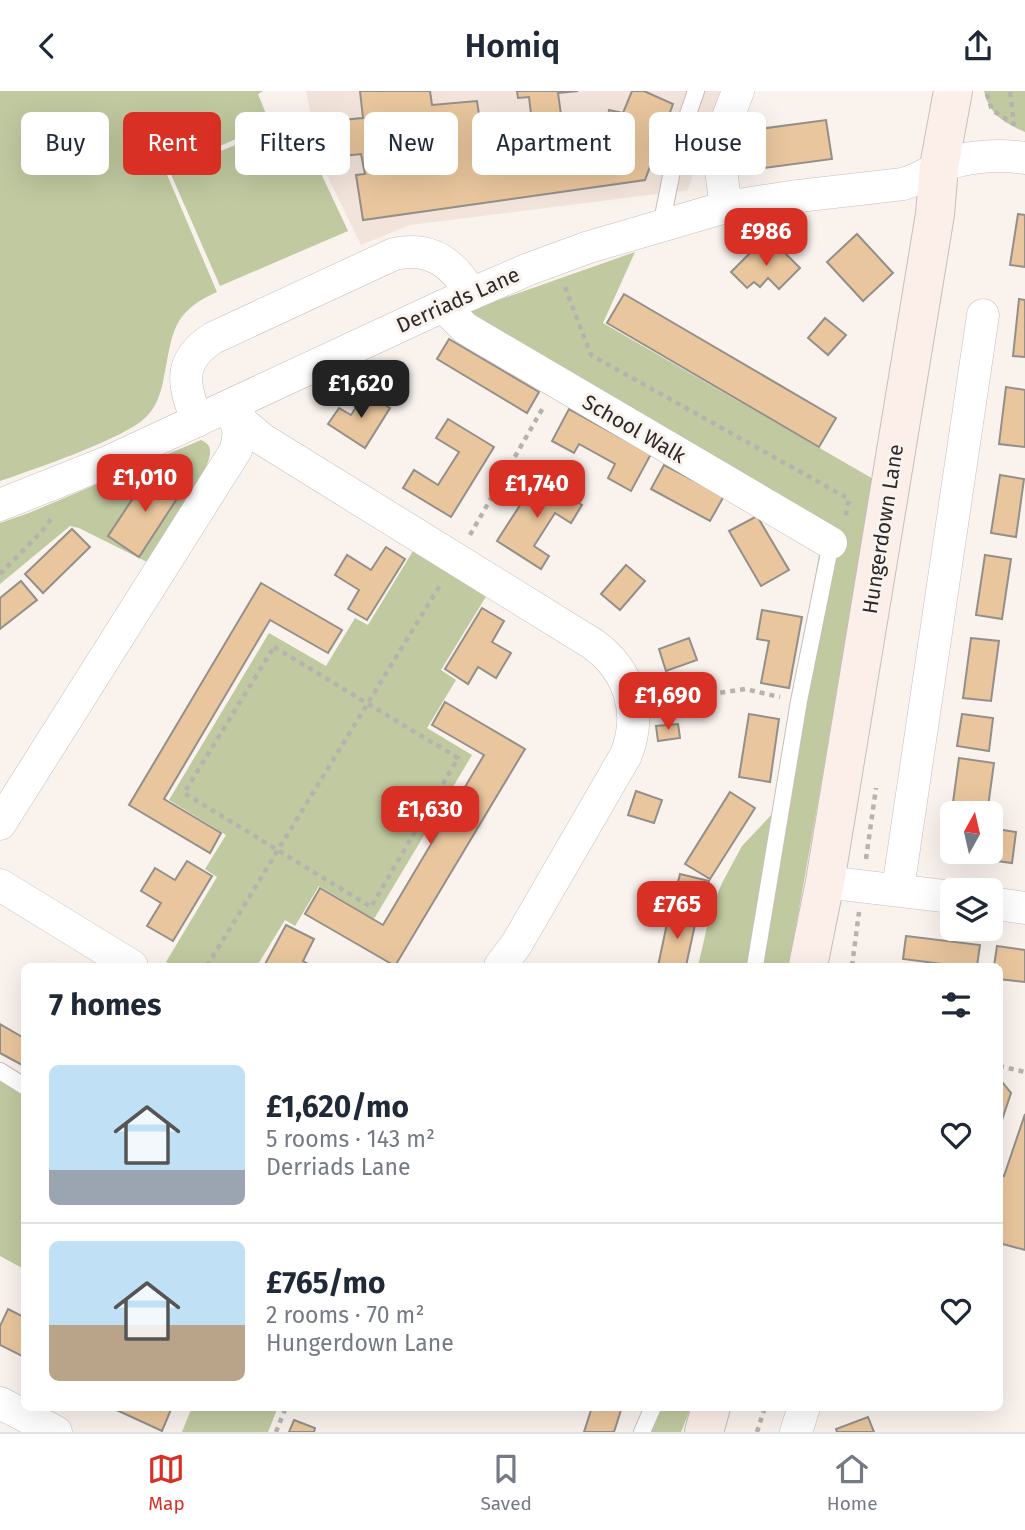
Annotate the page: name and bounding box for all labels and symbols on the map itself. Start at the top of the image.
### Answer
pin: £986 [725,209,807,268]
street label: Derriads Lane [392,261,524,339]
pin: £1,620 [304,361,418,420]
street label: School Walk [578,389,690,469]
street label: Hungerdown Lane [857,442,909,616]
pin: £1,010 [88,455,202,514]
pin: £1,740 [480,461,594,520]
pin: £1,690 [611,673,725,732]
pin: £1,630 [373,787,487,846]
north arrow [940,801,1003,865]
pin: £765 [636,881,718,941]

